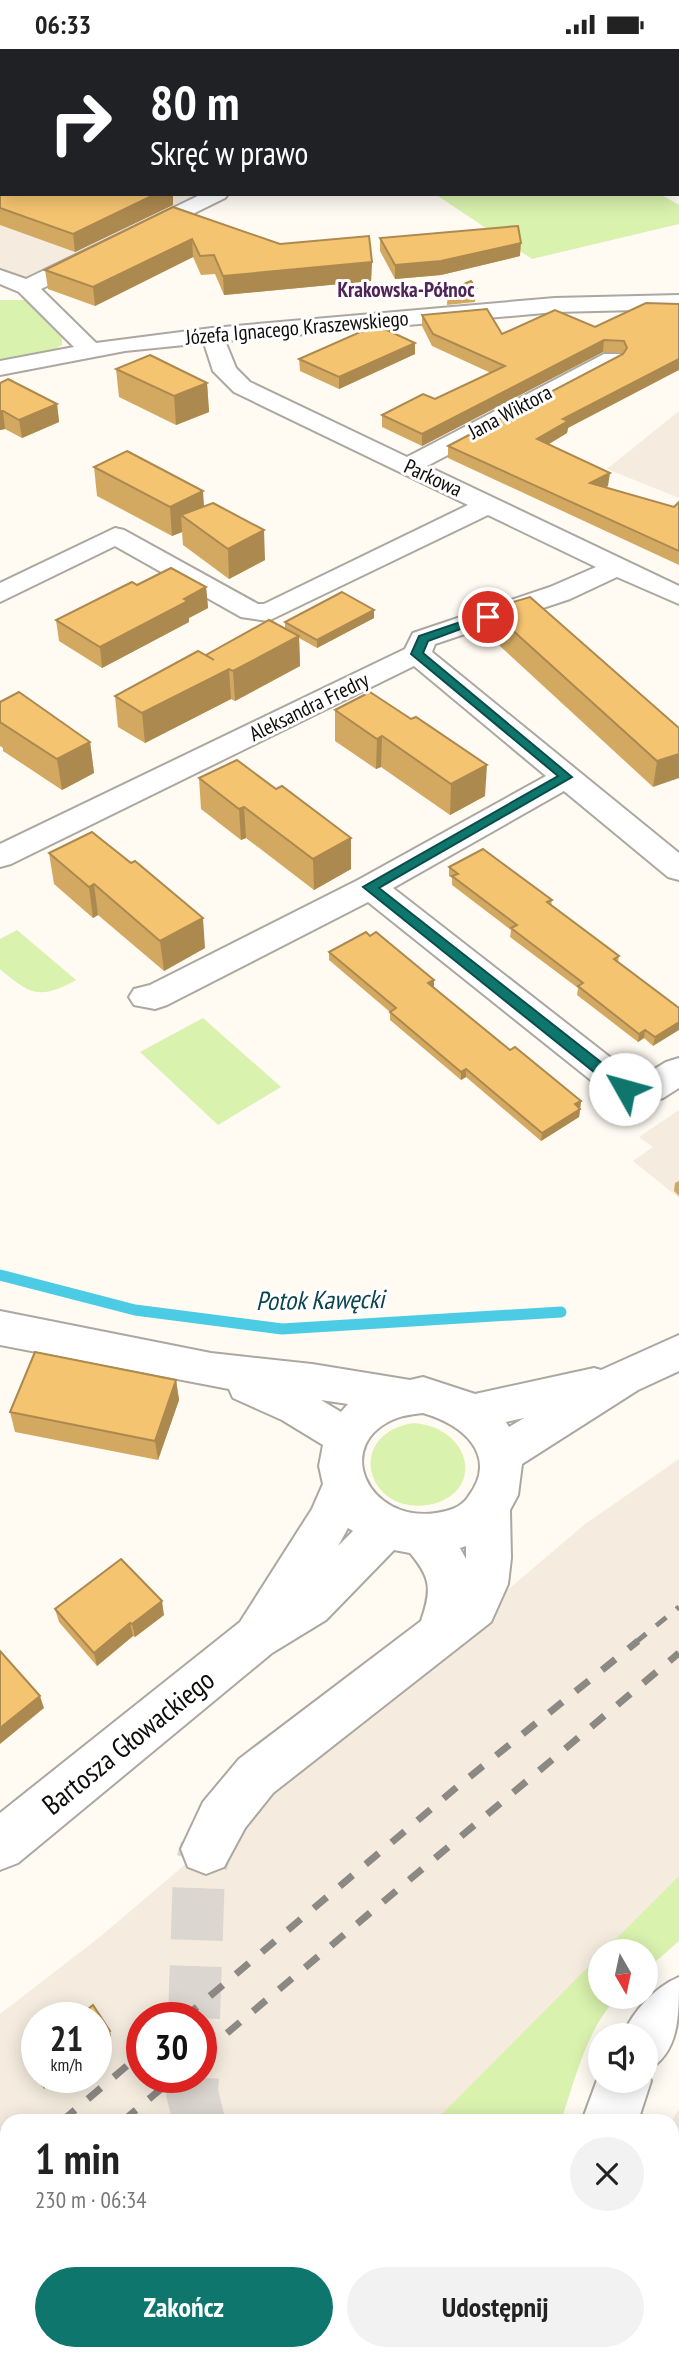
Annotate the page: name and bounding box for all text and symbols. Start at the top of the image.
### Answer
text: 06:33 [35,8,91,41]
text: 80 m [150,70,239,134]
icon: right [35,77,126,168]
text: Skręć w prawo [150,132,308,174]
district label: Krakowska-Północ [338,276,475,303]
street label: Józefa Ignacego Kraszewskiego [183,304,410,351]
street label: Jana Wiktora [462,378,556,445]
street label: Parkowa [400,452,466,503]
pin [458,587,518,647]
icon: arrive [469,598,507,636]
street label: Aleksandra Fredry [244,666,373,747]
position arrow [588,1052,662,1126]
water label: Potok Kawęcki [255,1282,388,1317]
street label: Bartosza Głowackiego [34,1661,221,1822]
north arrow [588,1939,658,2009]
map controls [588,1939,658,2093]
speed limit sign: 30 [126,2002,217,2093]
text: 21 [50,2015,83,2061]
button: sound [588,2023,658,2093]
text: km/h [51,2053,82,2076]
text: 1 min [35,2131,120,2186]
button: close [570,2137,644,2211]
text: 230 m · 06:34 [35,2185,147,2214]
button: Zakończ [35,2267,333,2347]
button: Udostępnij [347,2267,644,2347]

